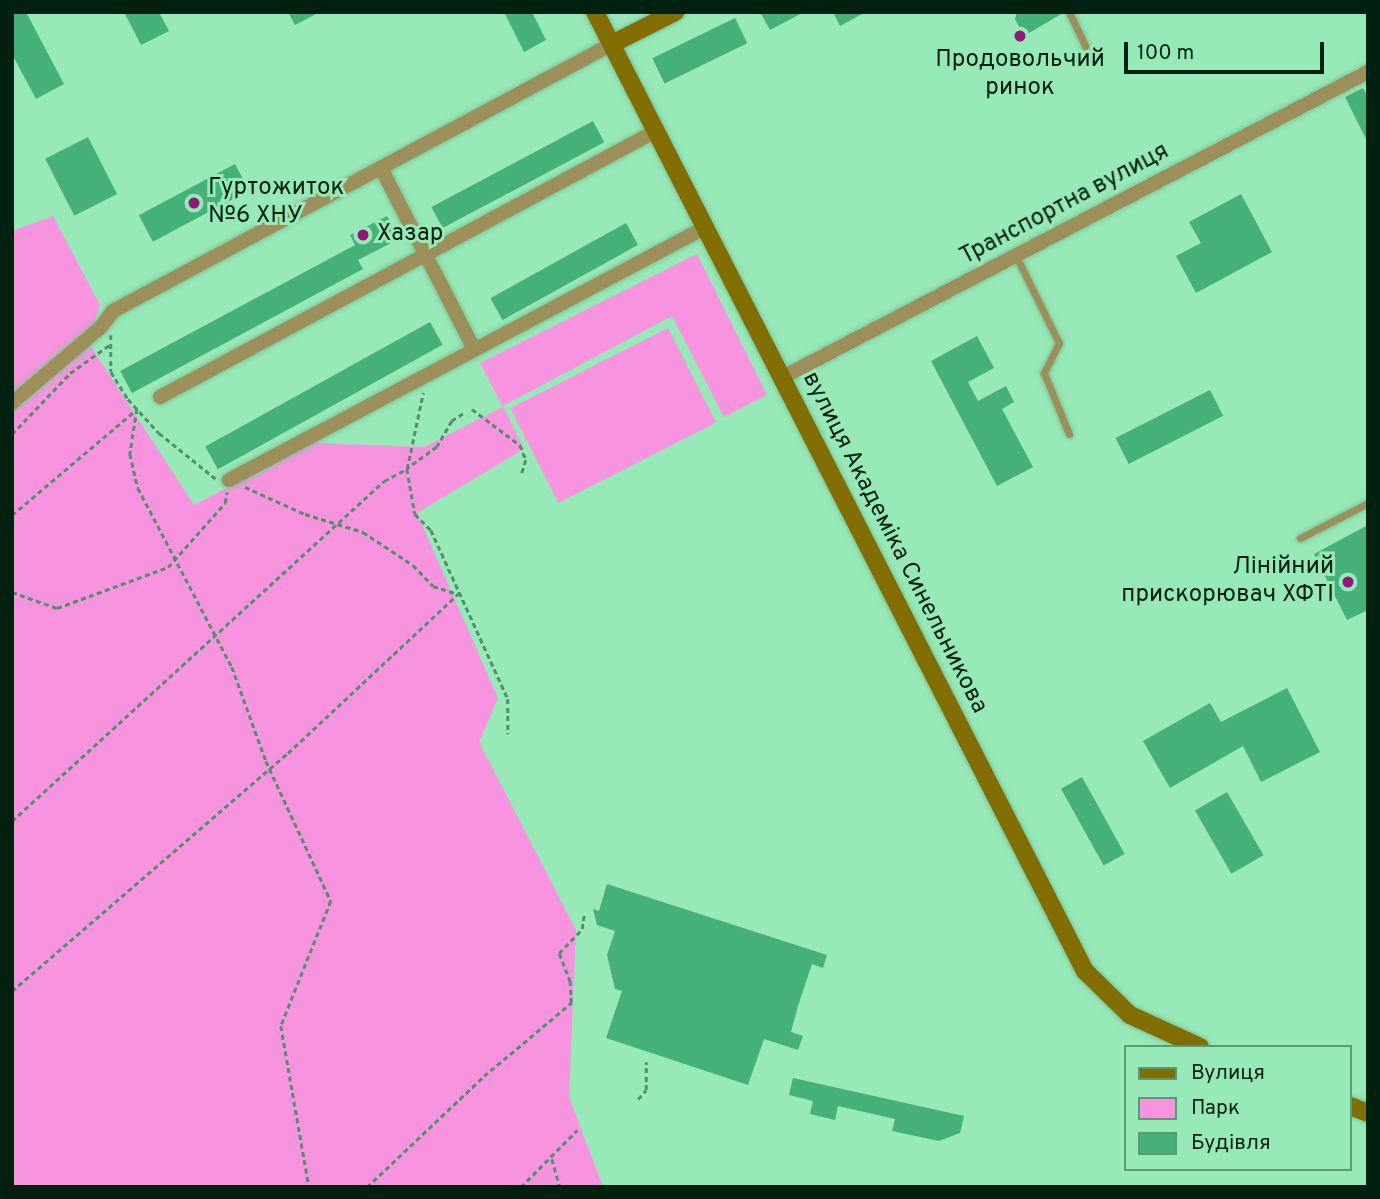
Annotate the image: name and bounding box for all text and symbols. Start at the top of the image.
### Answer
marker: Продовольчий ринок [1012,28,1028,44]
scale bar [1128,28,1328,72]
text: 100 m [1137,40,1194,67]
place label: Продовольчий ринок [935,47,1105,103]
street label: Транспортна вулиця [956,138,1174,272]
place label: Гуртожиток №6 ХНУ [208,175,344,231]
marker: Гуртожиток №6 ХНУ [186,195,202,211]
place label: Хазар [377,221,443,249]
marker: Хазар [355,227,371,243]
street label: вулиця Академіка Синельникова [795,367,993,719]
place label: Лінійний прискорювач ХФТІ [1121,554,1334,610]
marker: Лінійний прискорювач ХФТІ [1340,574,1356,590]
legend [1124,1045,1352,1171]
text: Вулиця [1191,1060,1265,1087]
text: Парк [1191,1095,1240,1122]
text: Будівля [1191,1130,1271,1157]

